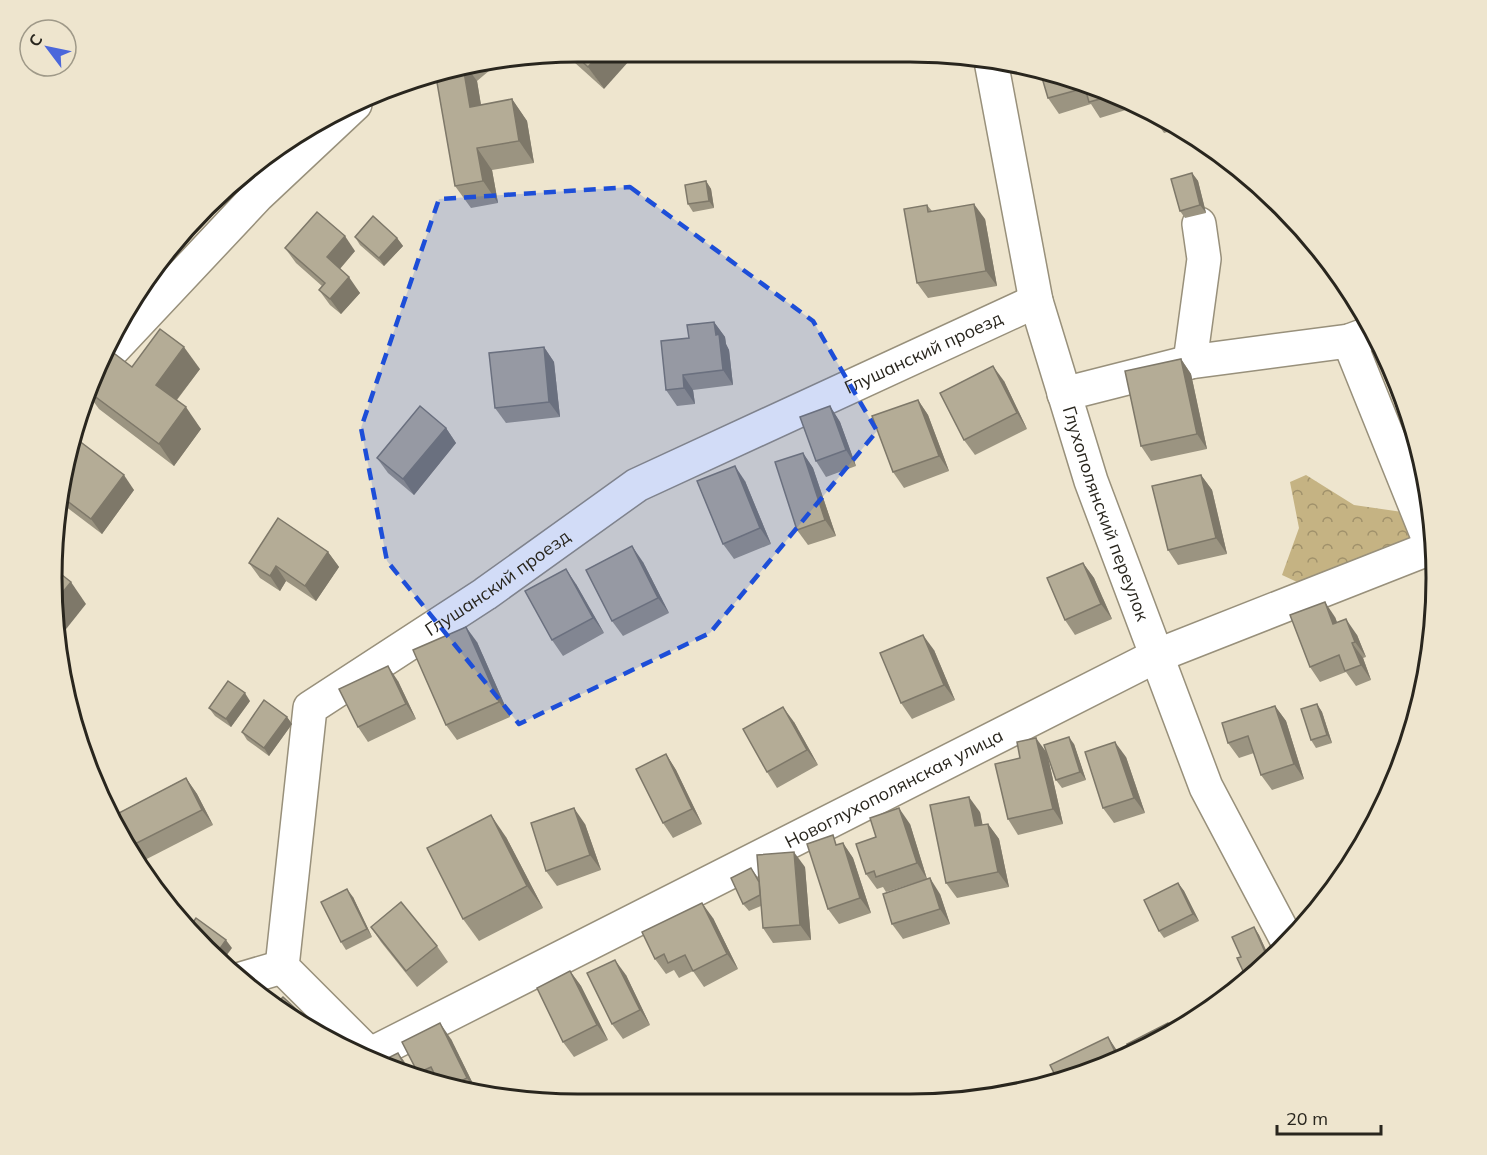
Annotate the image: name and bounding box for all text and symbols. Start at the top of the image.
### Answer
north arrow [18,18,78,78]
text: С [24,30,47,50]
street label: Глушанский проезд [841,306,1006,399]
street label: Глухополянский переулок [1058,403,1155,624]
street label: Глушанский проезд [420,525,575,641]
street label: Новоглухополянская улица [781,723,1007,853]
scale bar [1277,1098,1380,1136]
text: 20 m [1286,1107,1328,1130]

